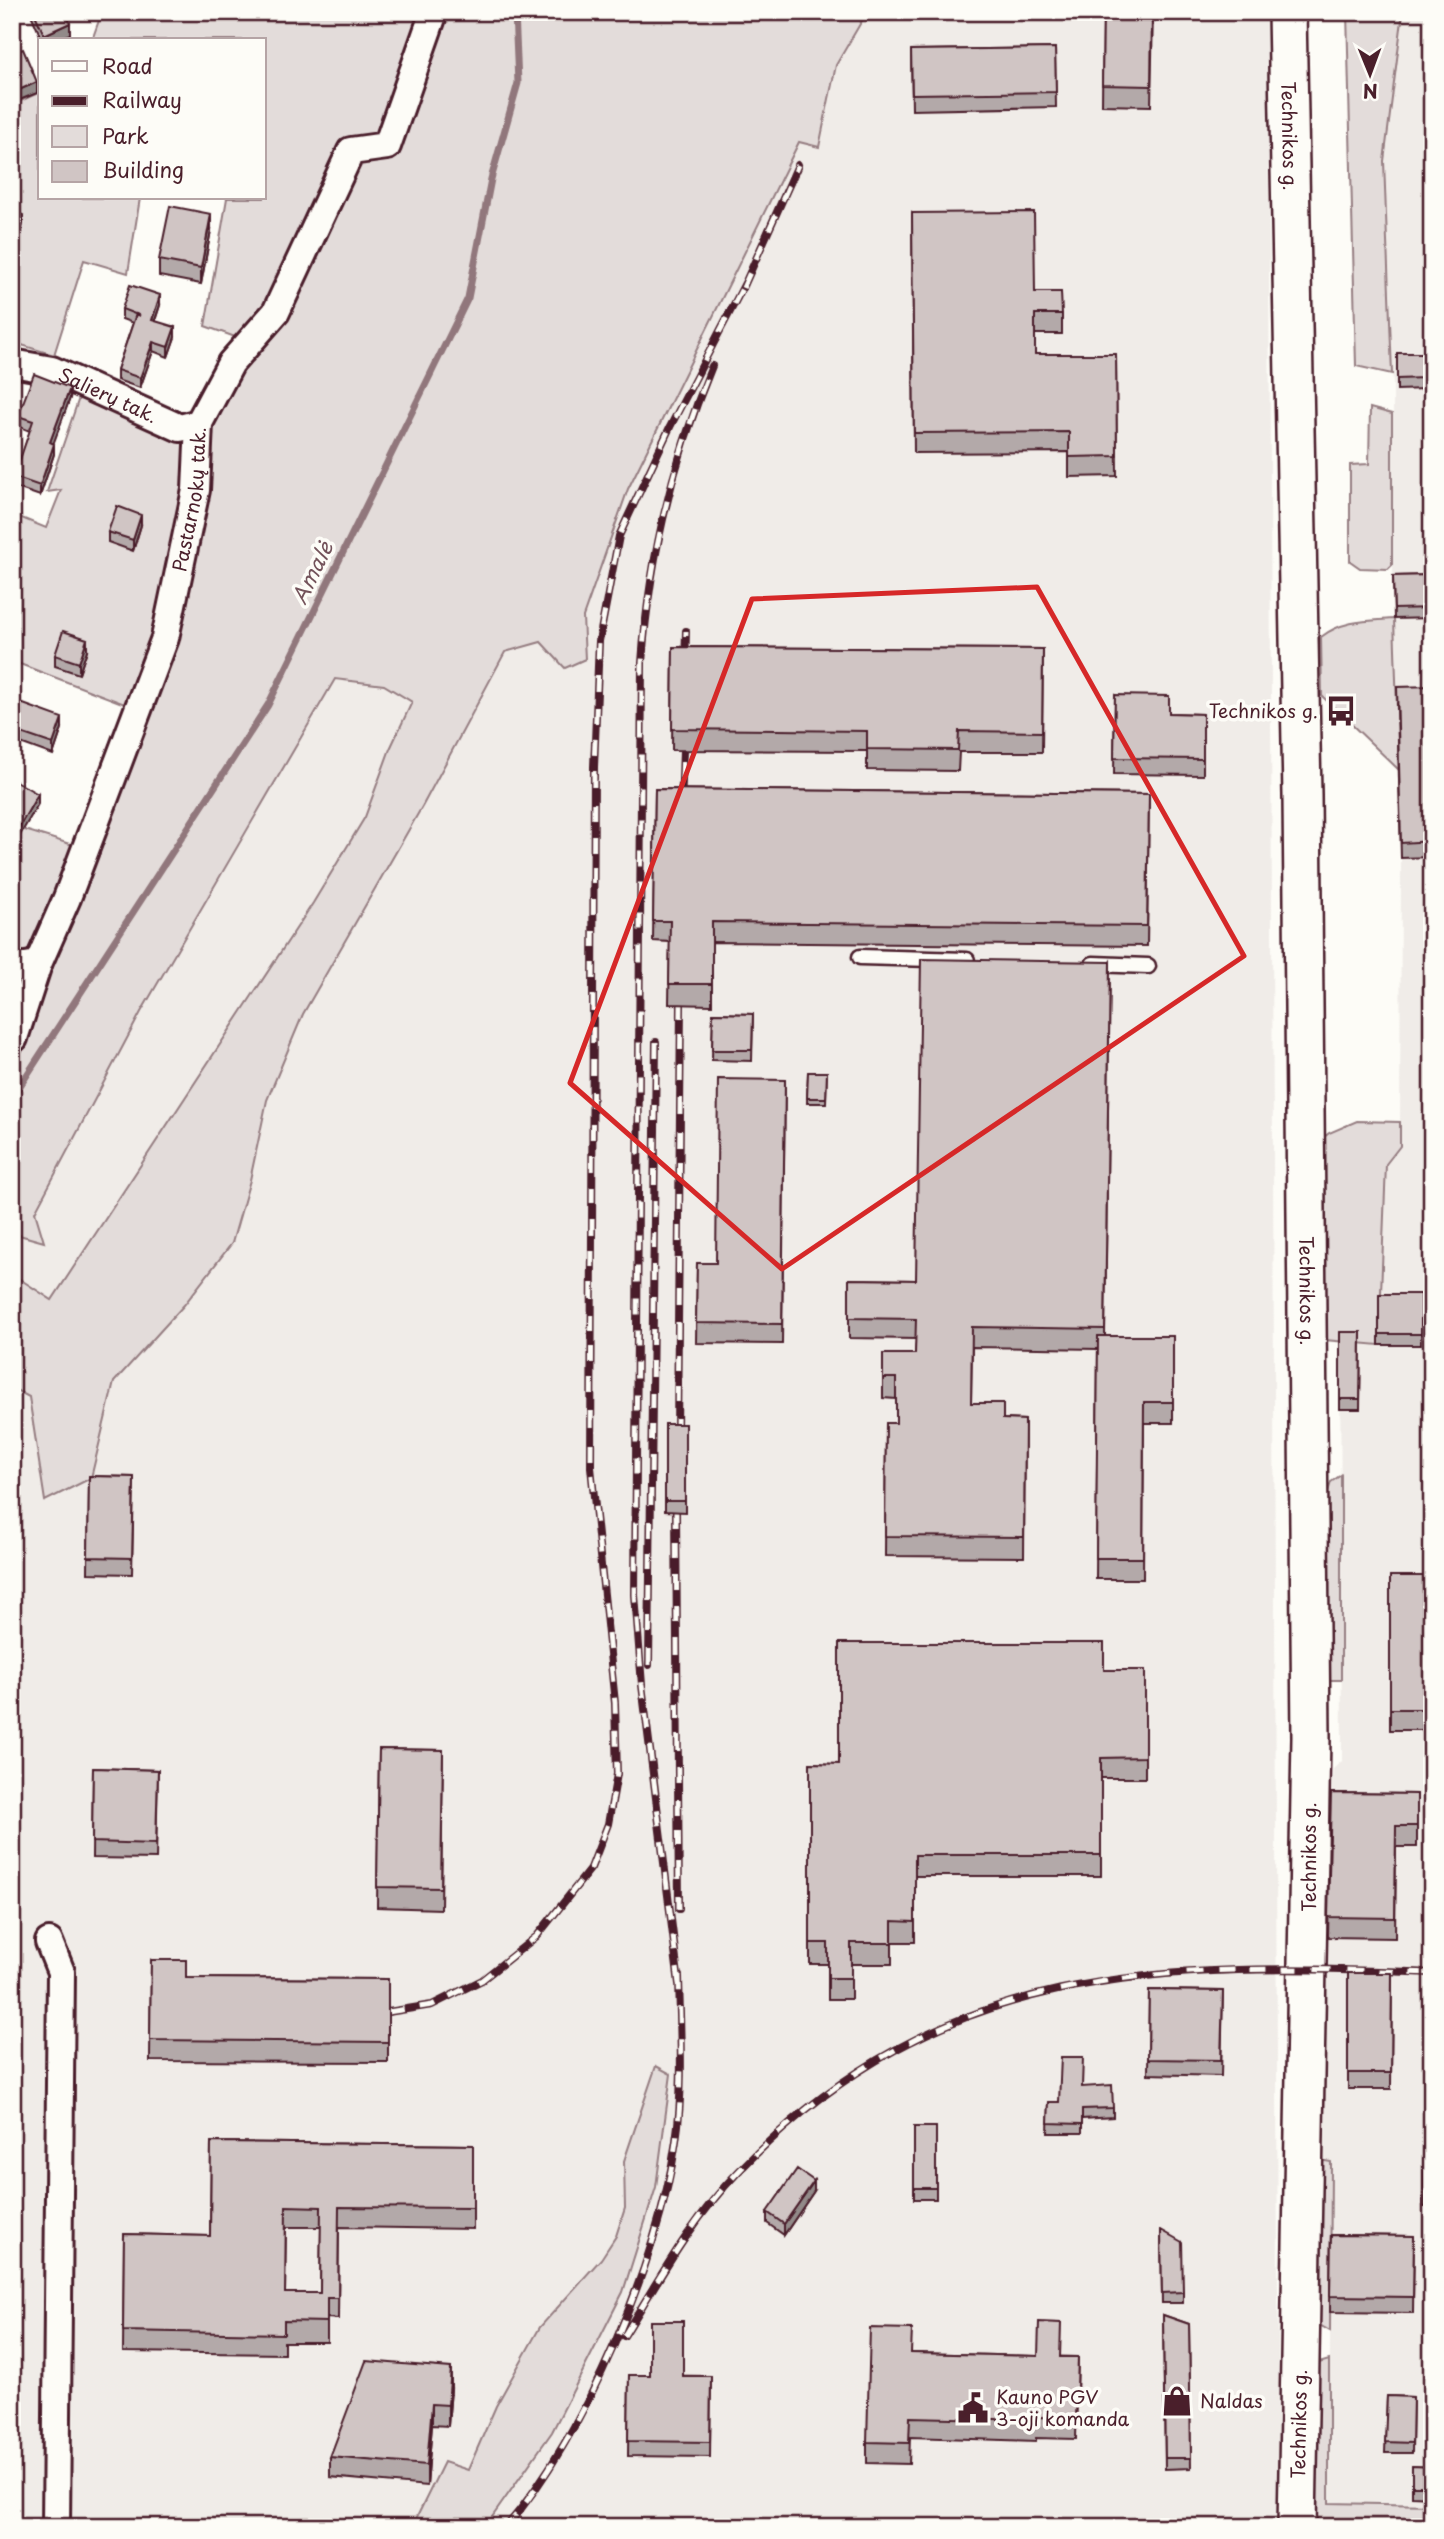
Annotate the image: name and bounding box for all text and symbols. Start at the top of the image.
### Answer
legend [38,38,266,200]
north arrow [1336,38,1406,108]
text: Road [102,49,153,81]
text: N [1363,78,1378,106]
street label: Technikos g. [1275,81,1305,191]
text: Railway [102,83,182,115]
text: Park [102,119,149,151]
text: Building [102,153,184,185]
street label: Salierų tak. [54,360,162,429]
street label: Pastarnokų tak. [164,426,212,574]
water label: Amalė [282,534,341,609]
bus stop icon: Technikos g. [1324,694,1358,728]
place label: Technikos g. [1209,696,1318,724]
street label: Technikos g. [1293,1236,1322,1346]
street label: Technikos g. [1294,1802,1322,1912]
street label: Technikos g. [1283,2369,1313,2479]
place label: Kauno PGV 3-oji komanda [996,2382,1130,2432]
shop icon: Naldas [1160,2384,1194,2418]
place label: Naldas [1200,2386,1263,2414]
public building icon: Kauno PGV 3-oji komanda [956,2391,990,2425]

